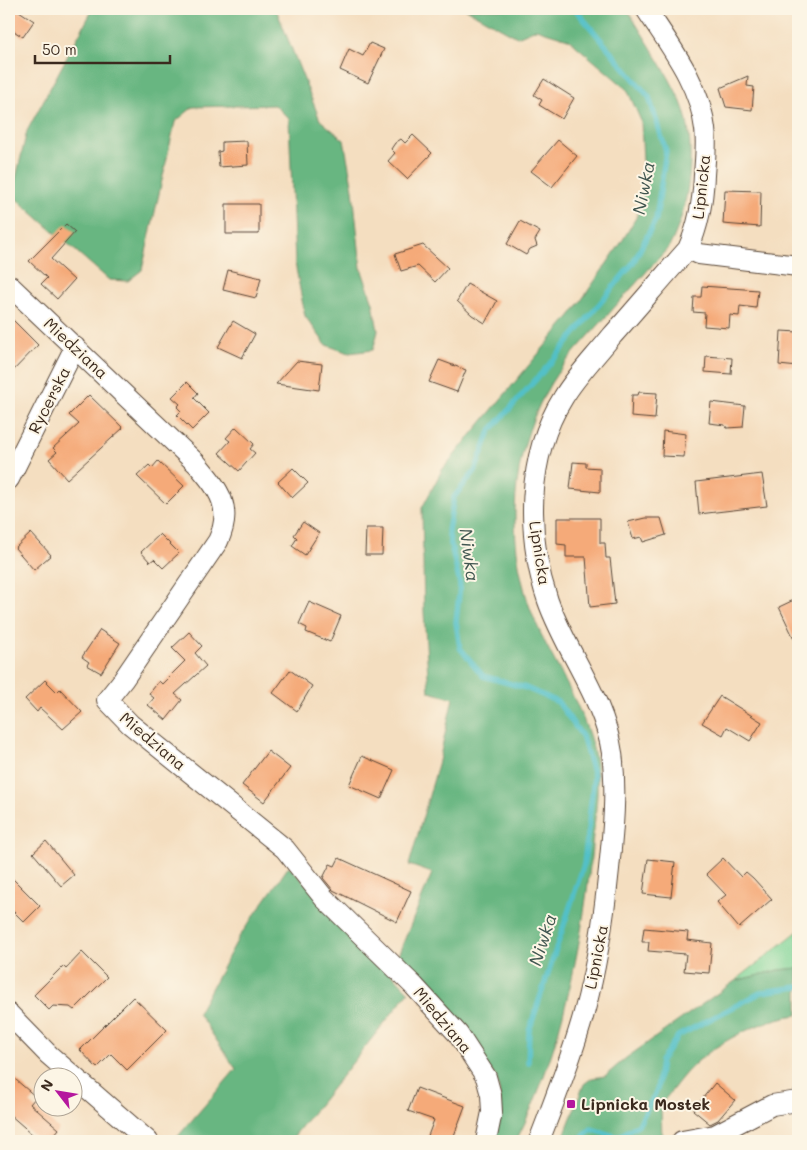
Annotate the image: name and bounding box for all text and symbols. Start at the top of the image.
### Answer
scale bar [35,32,170,64]
text: 50 m [42,39,77,59]
street label: Lipnicka [687,154,714,220]
water label: Niwka [626,159,660,216]
street label: Miedziana [40,313,113,383]
street label: Rycerska [23,363,74,437]
street label: Lipnicka [525,519,556,587]
water label: Niwka [454,527,486,583]
street label: Miedziana [116,707,191,774]
water label: Niwka [522,911,562,969]
street label: Lipnicka [579,923,612,991]
street label: Miedziana [410,982,477,1057]
north arrow [32,1068,82,1118]
text: N [36,1076,57,1095]
place label: Lipnicka Mostek [581,1093,710,1114]
marker: Lipnicka Mostek [565,1098,577,1110]

